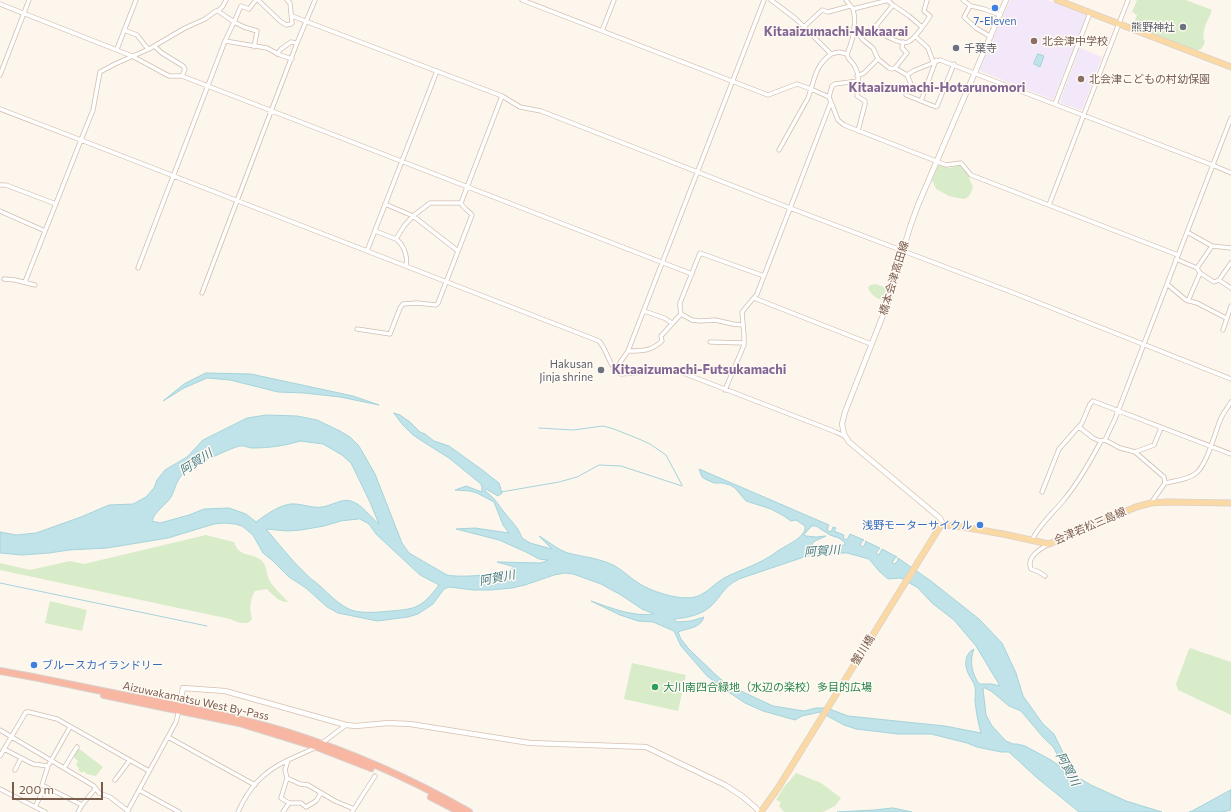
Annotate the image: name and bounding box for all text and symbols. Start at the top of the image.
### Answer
marker: 7-Eleven [990,3,1000,13]
place label: 7-Eleven [974,14,1016,28]
place label: 熊野神社 [1131,20,1175,34]
marker: 熊野神社 [1178,22,1188,32]
district label: Kitaaizumachi-Nakaarai [764,24,908,40]
place label: 北会津中学校 [1042,34,1108,48]
marker: 北会津中学校 [1029,36,1039,46]
place label: 千葉寺 [964,41,997,55]
marker: 千葉寺 [951,43,961,53]
place label: 北会津こどもの村幼保園 [1089,72,1210,86]
marker: 北会津こどもの村幼保園 [1076,74,1086,84]
district label: Kitaaizumachi-Hotarunomori [849,80,1025,96]
street label: 橋本会津高田線 [876,239,912,317]
place label: Hakusan Jinja shrine [539,357,593,383]
district label: Kitaaizumachi-Futsukamachi [612,362,786,378]
marker: Hakusan Jinja shrine [596,365,606,375]
water label: 阿賀川 [177,446,215,478]
street label: 会津若松三島線 [1052,505,1128,547]
place label: 浅野モーターサイクル [862,518,972,532]
marker: 浅野モーターサイクル [975,520,985,530]
water label: 阿賀川 [804,543,840,559]
water label: 阿賀川 [478,567,516,589]
street label: 蟹川橋 [849,633,877,667]
place label: ブルースカイランドリー [42,658,163,672]
marker: ブルースカイランドリー [29,660,39,670]
street label: Aizuwakamatsu West By-Pass [122,679,270,723]
place label: 大川南四合緑地（水辺の楽校）多目的広場 [663,680,872,694]
marker: 大川南四合緑地（水辺の楽校）多目的広場 [650,682,660,692]
water label: 阿賀川 [1053,750,1083,788]
scale bar [14,774,105,800]
text: 200 m [19,782,54,796]

